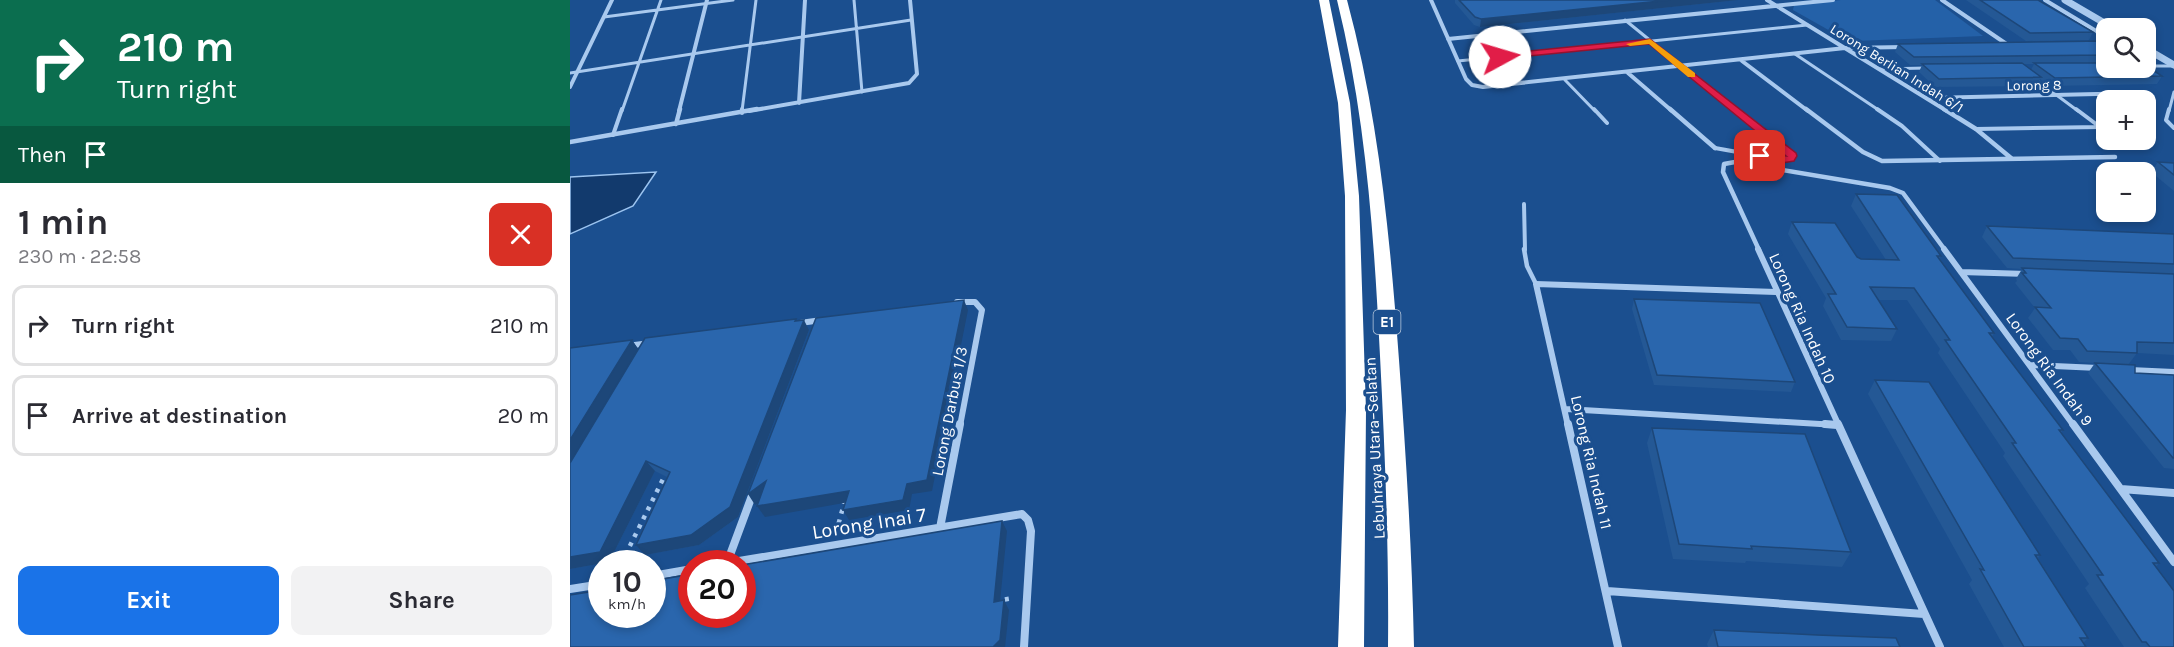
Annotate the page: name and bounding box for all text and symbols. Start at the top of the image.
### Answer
map controls [2096,18,2156,222]
button: search [2096,18,2156,78]
street label: Lorong Berlian Indah 6/1 [1827,20,1967,116]
text: 210 m [117,22,234,72]
icon: right [18,24,96,102]
position arrow [1468,25,1532,89]
text: Turn right [117,73,237,105]
street label: Lorong 8 [2006,77,2062,94]
button: + [2096,90,2156,150]
pin [1734,130,1785,181]
icon: arrive [79,138,112,171]
icon: arrive [1743,139,1776,172]
text: Then [18,142,67,168]
button: − [2096,162,2156,222]
text: 1 min [18,201,108,243]
button: close [489,203,552,266]
text: 230 m · 22:58 [18,245,141,268]
street label: Lorong Ria Indah 10 [1765,250,1840,387]
icon: right [21,309,54,342]
street label: Lorong Ria Indah 9 [2002,309,2097,430]
road number: E1 [1374,310,1400,334]
text: Turn right [72,313,175,339]
text: 210 m [490,313,549,339]
street label: Lorong Darbus 1/3 [928,345,971,477]
street label: Lebuhraya Utara–Selatan [1360,356,1389,539]
street label: Lorong Ria Indah 11 [1567,393,1616,531]
icon: arrive [21,399,54,432]
text: Arrive at destination [72,403,287,429]
text: 20 m [497,403,549,429]
street label: Lorong Inai 7 [810,503,928,544]
speed limit sign: 20 [678,550,756,628]
text: 10 [612,564,642,600]
button: Exit [18,566,279,635]
button: Share [291,566,552,635]
text: km/h [608,595,646,613]

